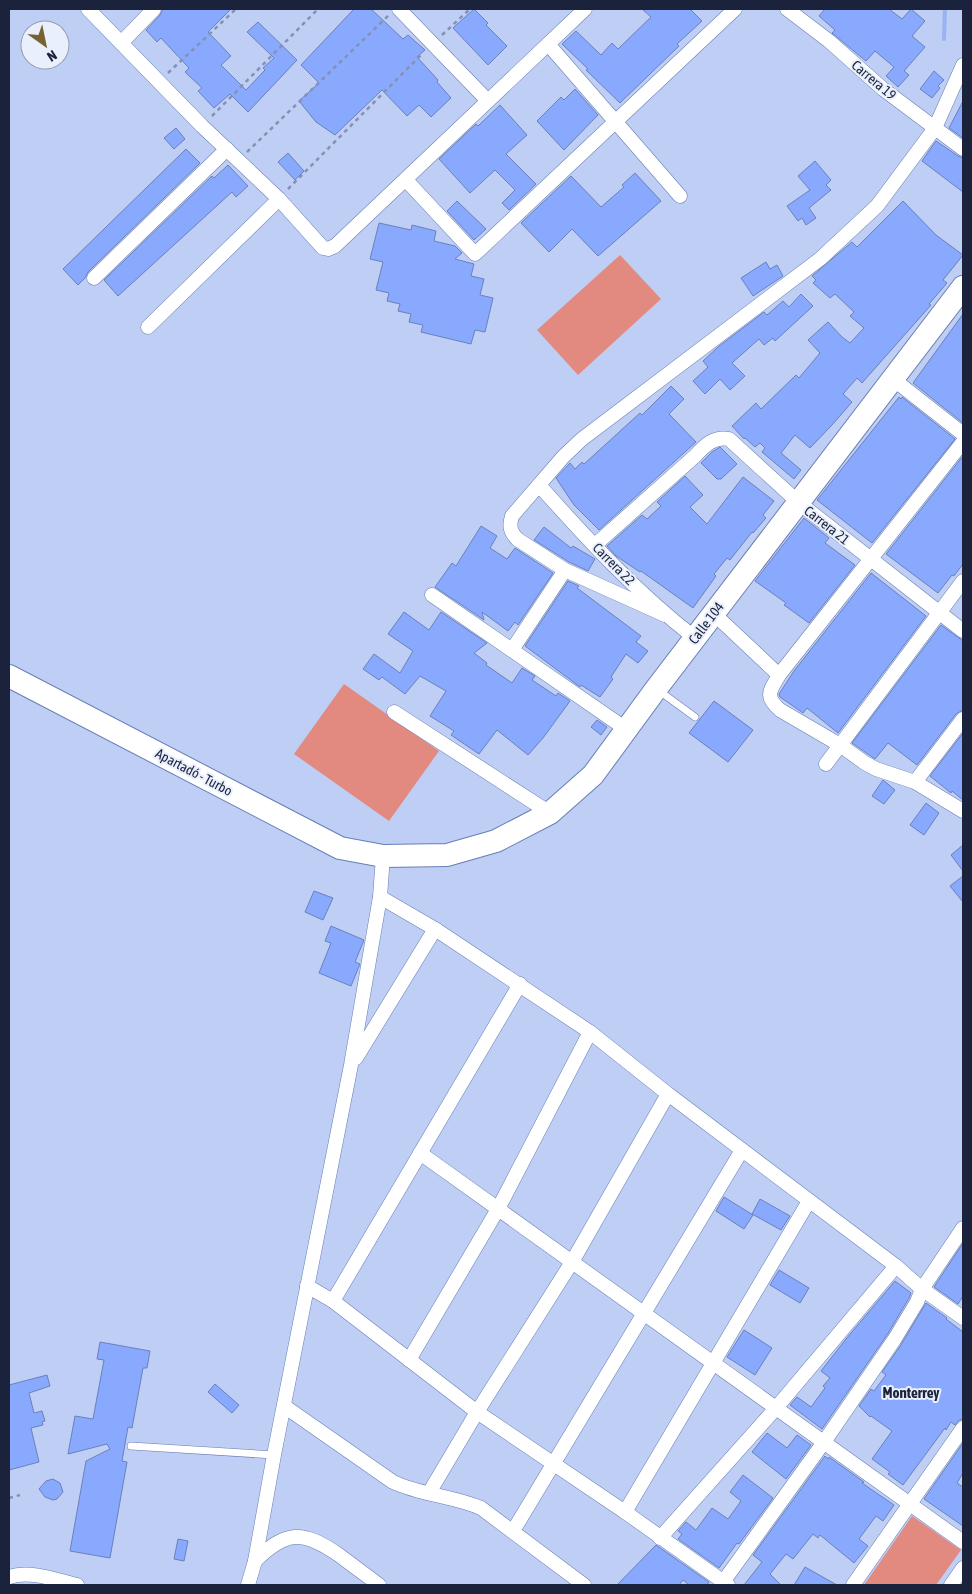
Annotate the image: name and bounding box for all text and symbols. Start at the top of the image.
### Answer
north arrow [20,20,70,70]
text: N [44,47,60,65]
street label: Carrera 19 [849,57,899,103]
street label: Carrera 21 [801,502,853,548]
street label: Carrera 22 [590,540,638,588]
street label: Calle 104 [685,599,727,647]
street label: Apartadó - Turbo [153,745,235,799]
district label: Monterrey [882,1384,940,1401]

